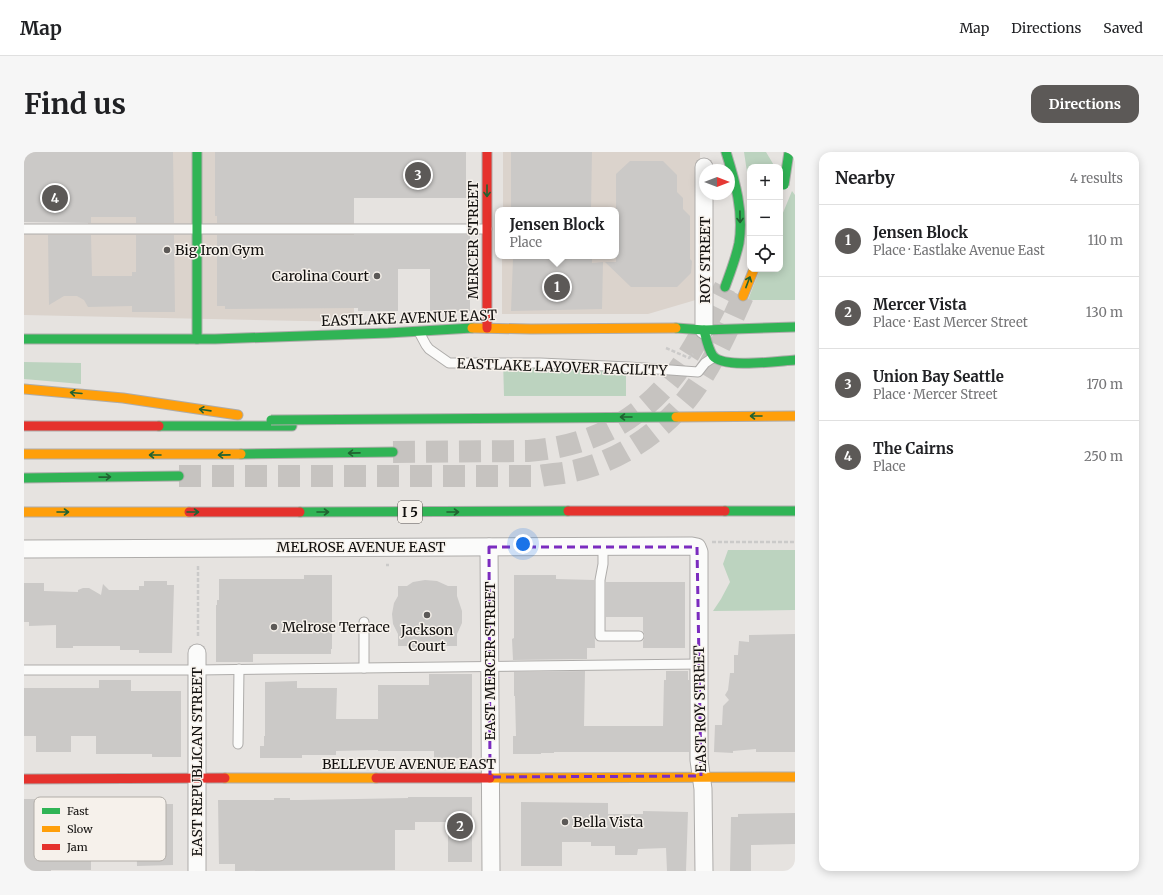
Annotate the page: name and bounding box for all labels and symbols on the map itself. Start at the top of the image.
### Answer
pin: 3 [405,160,431,190]
north arrow [699,164,735,200]
street label: MERCER STREET [464,180,482,299]
pin: 4 [42,183,68,213]
one-way arrow [483,184,491,197]
one-way arrow [736,210,744,223]
street label: ROY STREET [696,216,714,303]
place label: Big Iron Gym [175,241,264,259]
marker: Big Iron Gym [162,245,172,255]
place label: Carolina Court [272,267,370,285]
marker: Carolina Court [372,271,382,281]
pin: 1 [544,272,570,302]
one-way arrow [745,277,753,289]
street label: EASTLAKE AVENUE EAST [321,306,498,330]
street label: EASTLAKE LAYOVER FACILITY [456,354,669,380]
one-way arrow [70,390,83,397]
one-way arrow [199,406,212,414]
one-way arrow [750,412,763,420]
one-way arrow [620,413,633,421]
one-way arrow [348,449,361,456]
one-way arrow [149,451,162,459]
one-way arrow [218,451,231,458]
one-way arrow [98,473,111,481]
road number: I 5 [398,501,422,523]
one-way arrow [56,508,69,516]
one-way arrow [186,508,199,516]
one-way arrow [316,508,329,516]
one-way arrow [446,508,459,516]
your location [513,534,533,554]
street label: MELROSE AVENUE EAST [277,538,446,556]
street label: EAST MERCER STREET [481,581,499,740]
marker: Jackson Court [422,610,432,620]
place label: Melrose Terrace [282,618,390,636]
place label: Jackson Court [400,621,453,655]
marker: Melrose Terrace [269,622,279,632]
street label: EAST ROY STREET [690,645,710,773]
street label: EAST REPUBLICAN STREET [188,667,206,857]
street label: BELLEVUE AVENUE EAST [322,755,496,773]
legend [34,797,166,861]
text: Fast [67,804,90,818]
pin: 2 [447,811,473,841]
place label: Bella Vista [573,813,644,831]
marker: Bella Vista [560,817,570,827]
text: Slow [67,822,93,836]
text: Jam [66,840,88,854]

